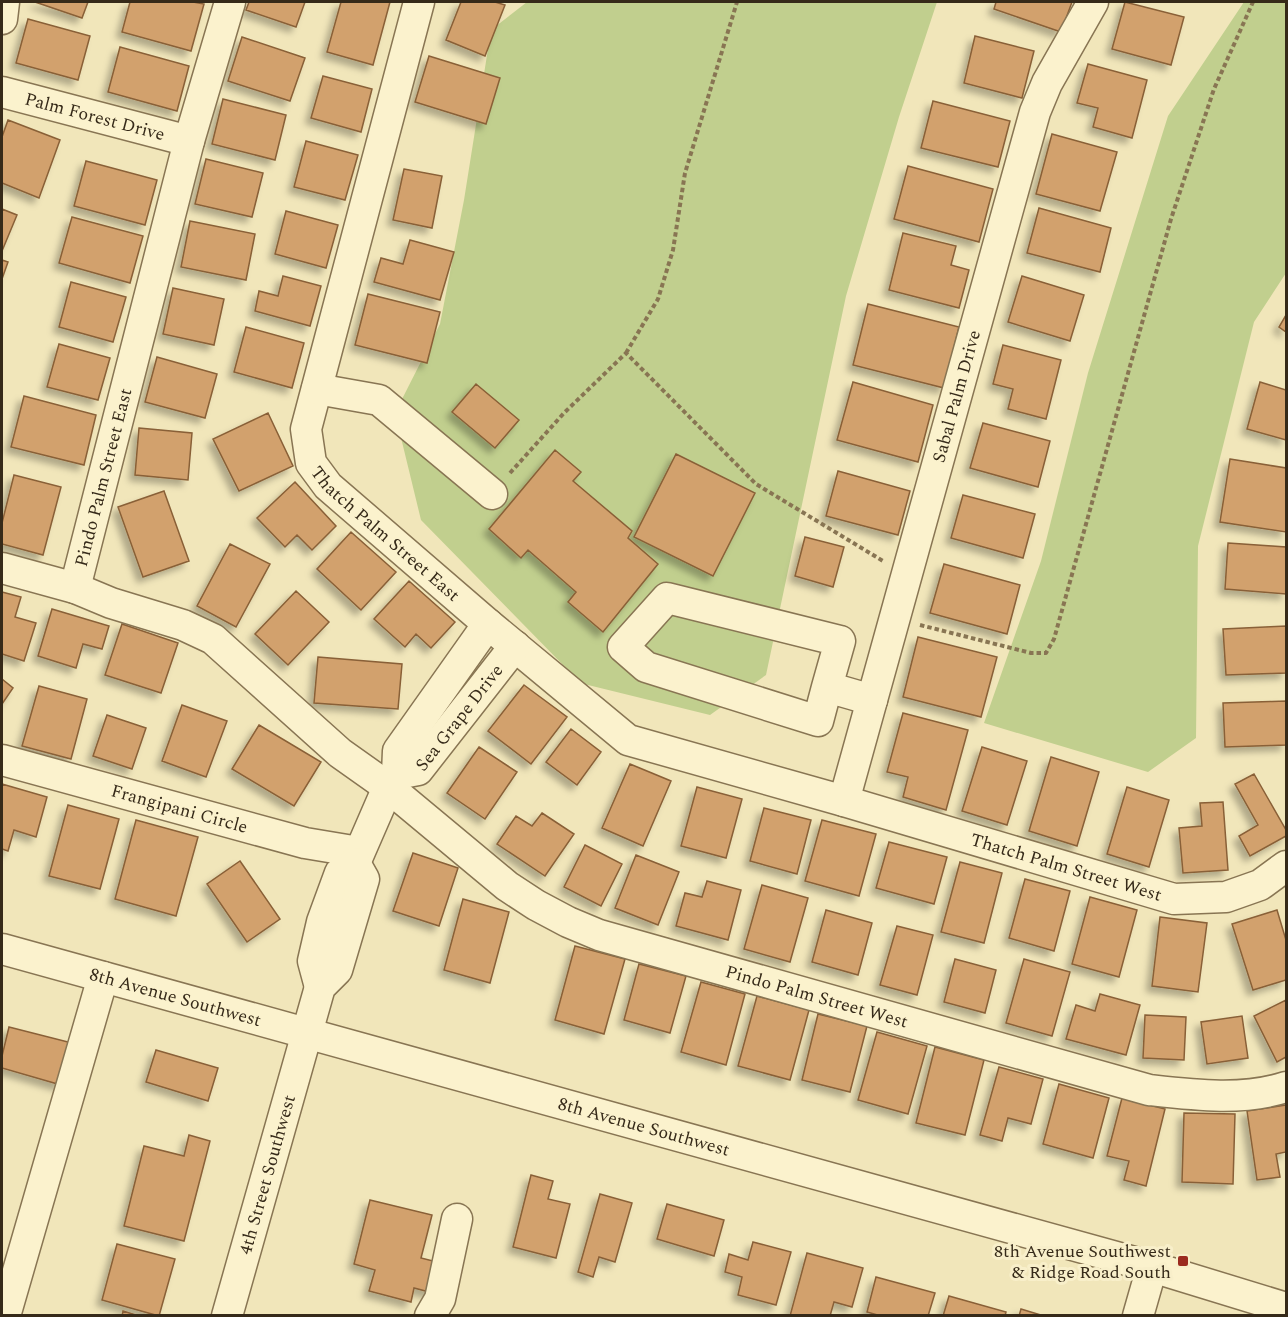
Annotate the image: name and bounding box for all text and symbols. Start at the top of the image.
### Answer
street label: Palm Forest Drive [22,85,168,148]
street label: Sabal Palm Drive [925,327,987,466]
street label: Pindo Palm Street East [67,385,139,570]
street label: Thatch Palm Street East [304,460,466,608]
street label: Sea Grape Drive [408,658,510,777]
street label: Frangipani Circle [108,777,251,840]
street label: Thatch Palm Street West [967,826,1165,908]
street label: Pindo Palm Street West [722,958,911,1035]
street label: 8th Avenue Southwest [87,960,264,1034]
street label: 8th Avenue Southwest [555,1090,733,1163]
street label: 4th Street Southwest [232,1092,302,1258]
place label: 8th Avenue Southwest & Ridge Road South [994,1238,1171,1286]
marker: 8th Avenue Southwest & Ridge Road South [1176,1254,1190,1268]

